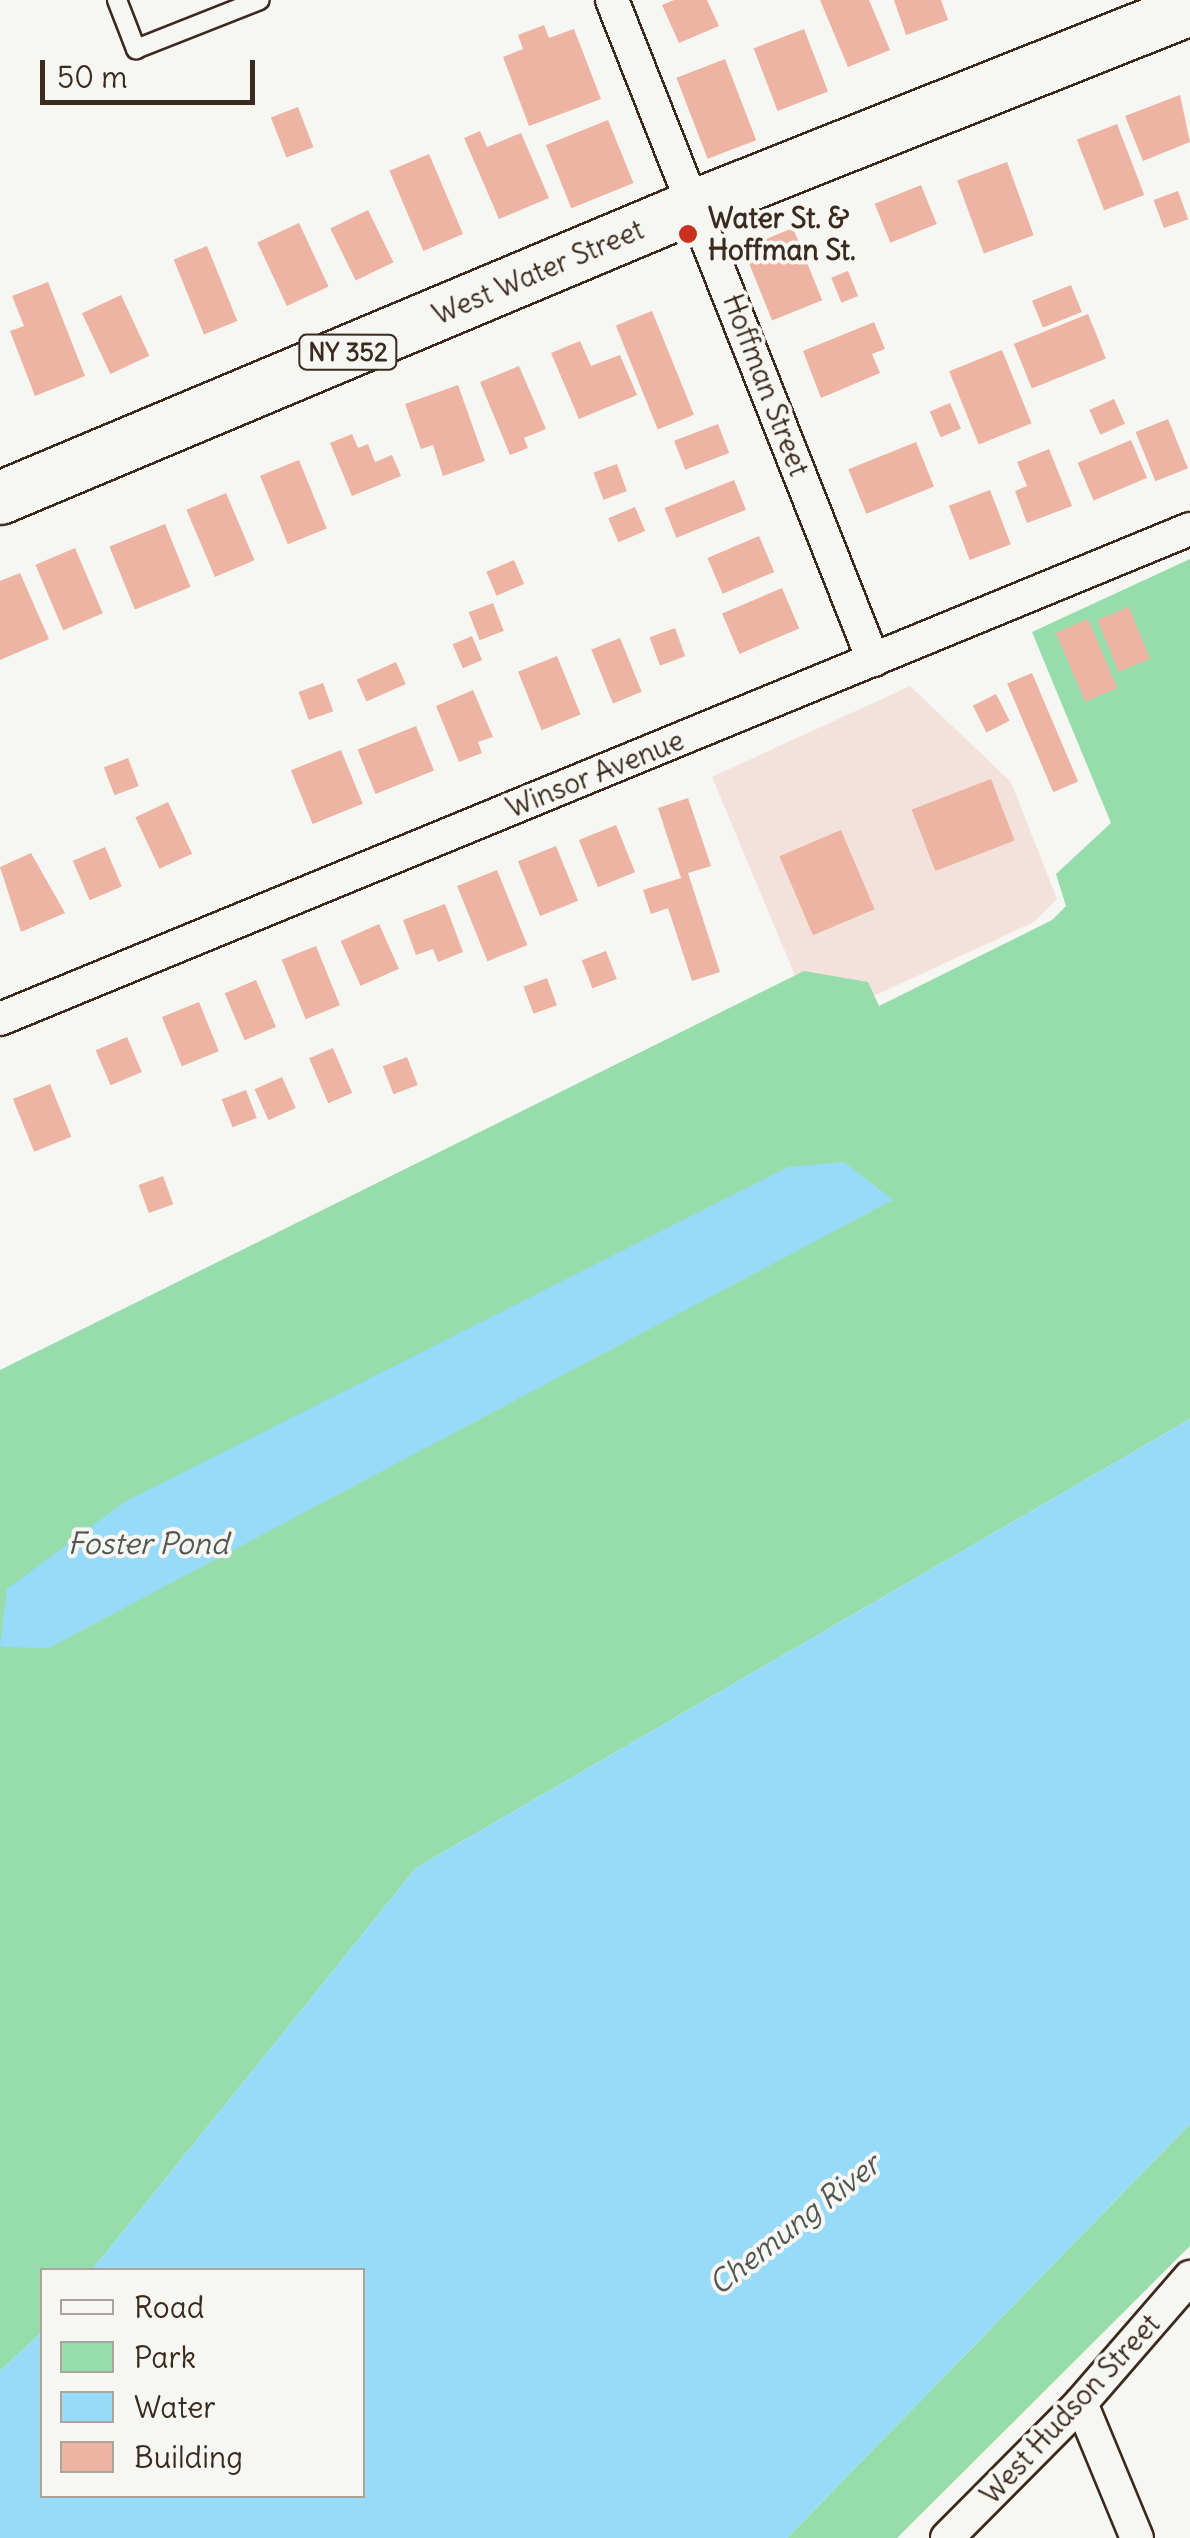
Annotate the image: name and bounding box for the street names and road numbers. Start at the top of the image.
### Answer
street label: West Water Street [427,212,649,332]
street label: Hoffman Street [716,289,816,481]
road number: NY 352 [298,332,398,372]
street label: Winsor Avenue [501,723,689,825]
street label: West Hudson Street [973,2307,1167,2511]

